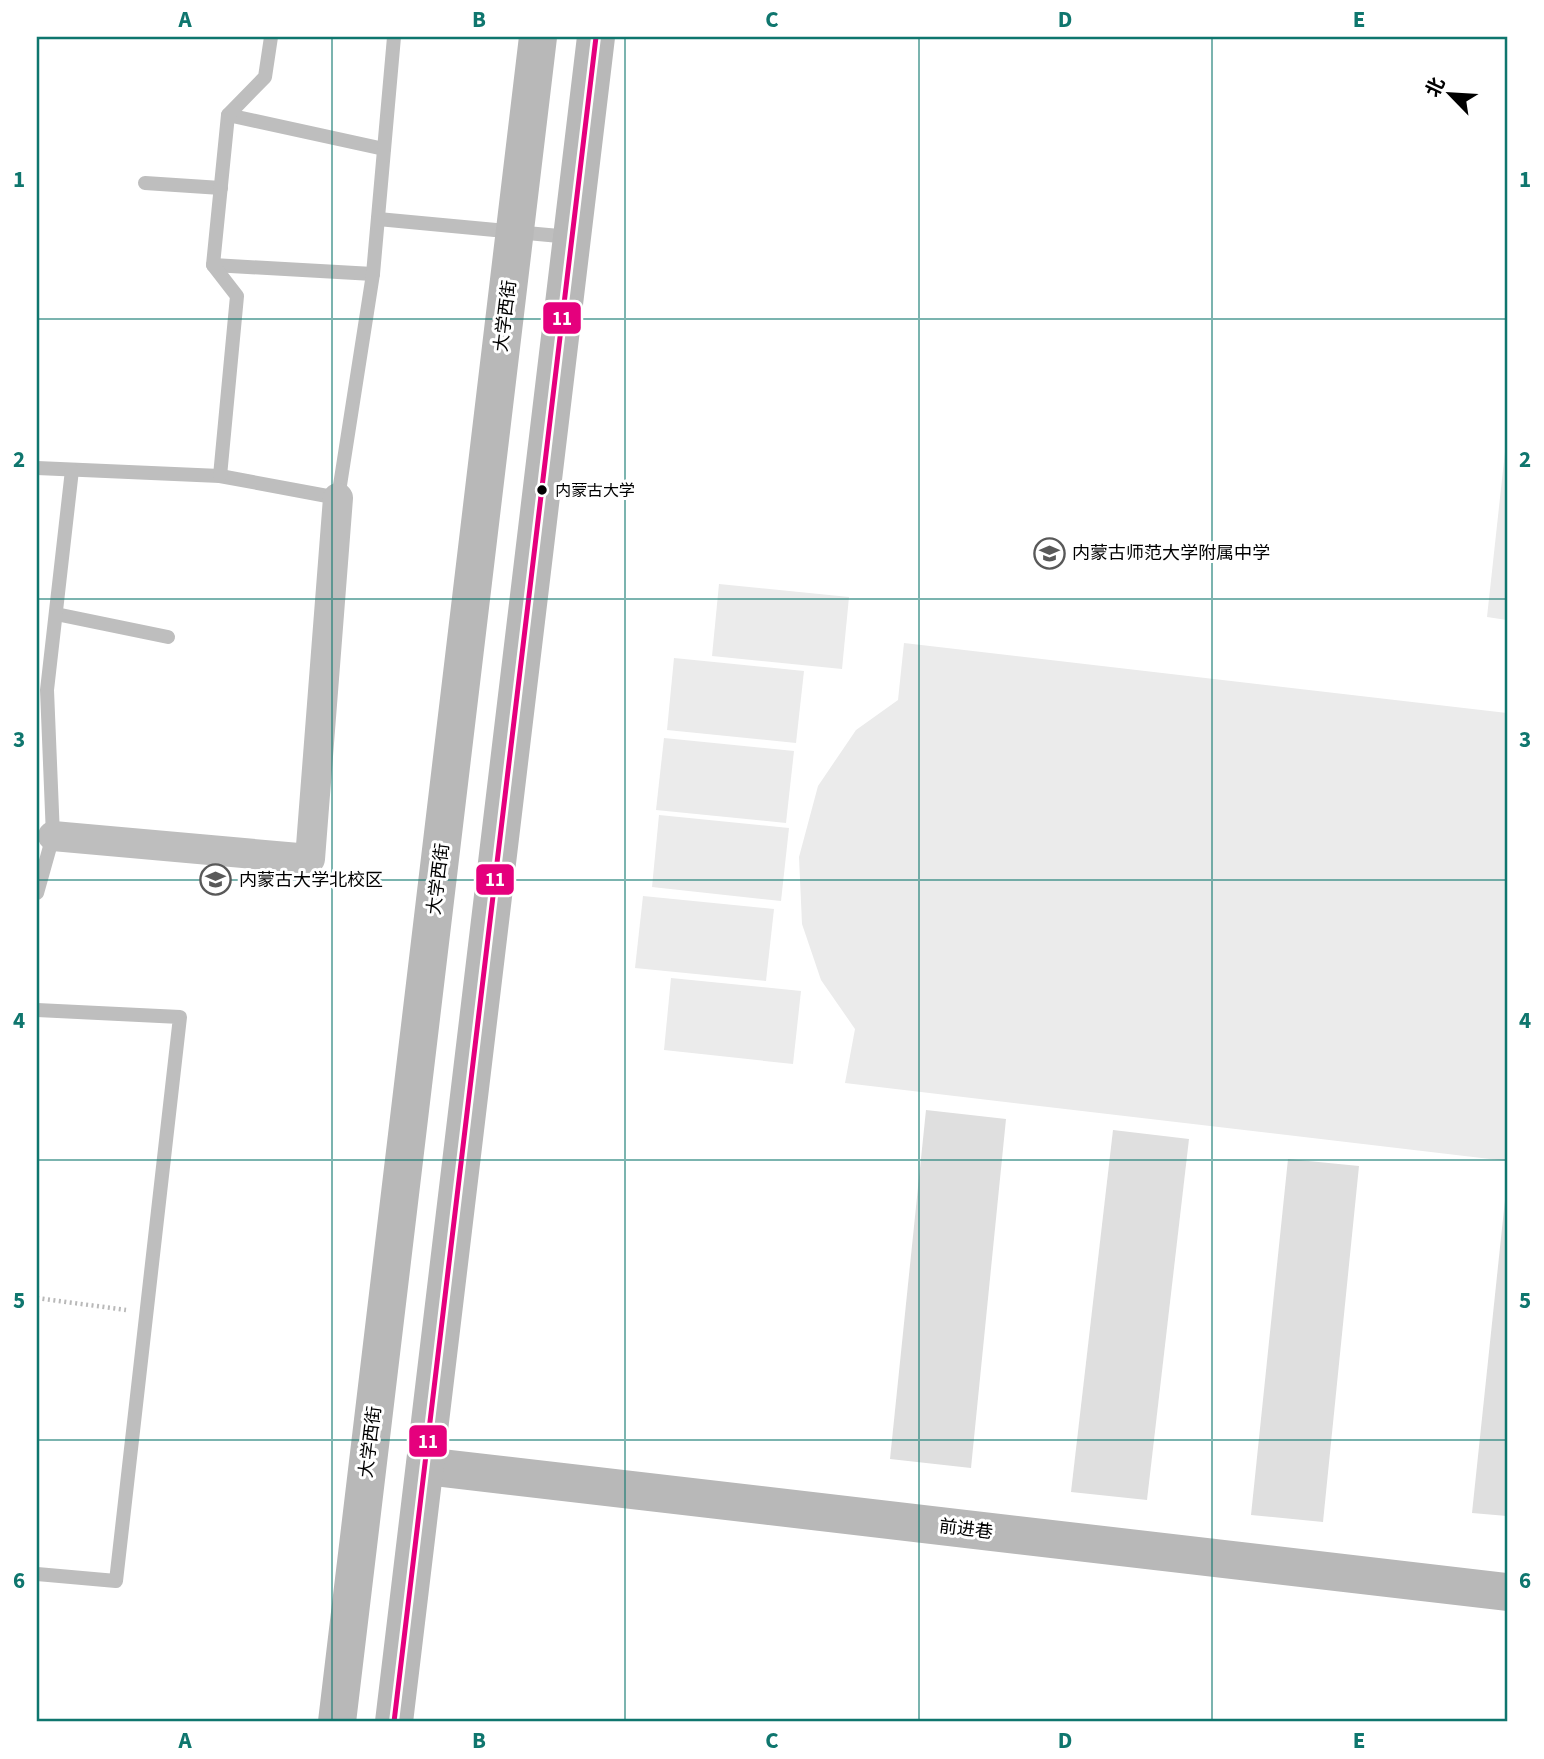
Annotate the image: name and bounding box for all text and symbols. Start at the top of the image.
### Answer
text: A [177,3,192,36]
text: B [472,3,486,36]
text: C [765,3,779,36]
text: D [1058,3,1072,36]
text: E [1353,3,1365,36]
north arrow [1414,60,1484,130]
text: 北 [1420,73,1452,102]
text: 1 [13,163,25,196]
text: 1 [1519,163,1531,196]
street label: 大学西街 [489,279,522,353]
line badge: 11 [542,301,582,335]
text: 11 [552,306,572,333]
text: 2 [13,443,25,476]
text: 2 [1519,443,1531,476]
place label: 内蒙古大学 [555,480,635,502]
marker: 内蒙古大学 [535,483,549,497]
school or university icon: 内蒙古师范大学附属中学 [1032,536,1066,570]
place label: 内蒙古师范大学附属中学 [1072,541,1270,566]
text: 3 [13,723,25,756]
text: 3 [1519,723,1531,756]
street label: 大学西街 [422,842,455,916]
school or university icon: 内蒙古大学北校区 [199,863,233,897]
line badge: 11 [475,863,515,896]
text: 11 [485,867,505,894]
place label: 内蒙古大学北校区 [239,868,383,893]
text: 4 [13,1004,25,1037]
text: 4 [1519,1004,1531,1037]
text: 5 [13,1284,25,1317]
text: 5 [1519,1284,1531,1317]
street label: 大学西街 [354,1405,387,1479]
line badge: 11 [408,1424,448,1458]
text: 11 [418,1429,438,1456]
street label: 前进巷 [938,1514,994,1545]
text: 6 [13,1564,25,1597]
text: 6 [1519,1564,1531,1597]
text: A [177,1724,192,1757]
text: B [472,1724,486,1757]
text: C [765,1724,779,1757]
text: D [1058,1724,1072,1757]
text: E [1353,1724,1365,1757]

